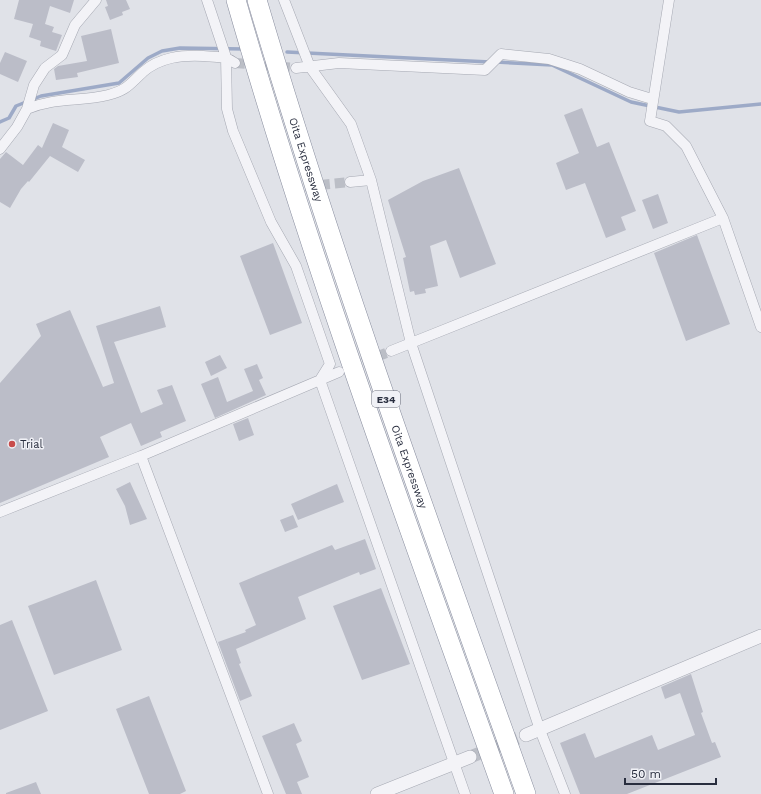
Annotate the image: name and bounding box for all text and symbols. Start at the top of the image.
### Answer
street label: Oita Expressway [286,116,325,204]
road number: E34 [372,391,400,407]
street label: Oita Expressway [388,423,430,511]
place label: Trial [20,438,44,451]
marker: Trial [7,439,17,449]
scale bar [625,760,716,786]
text: 50 m [631,767,661,781]

